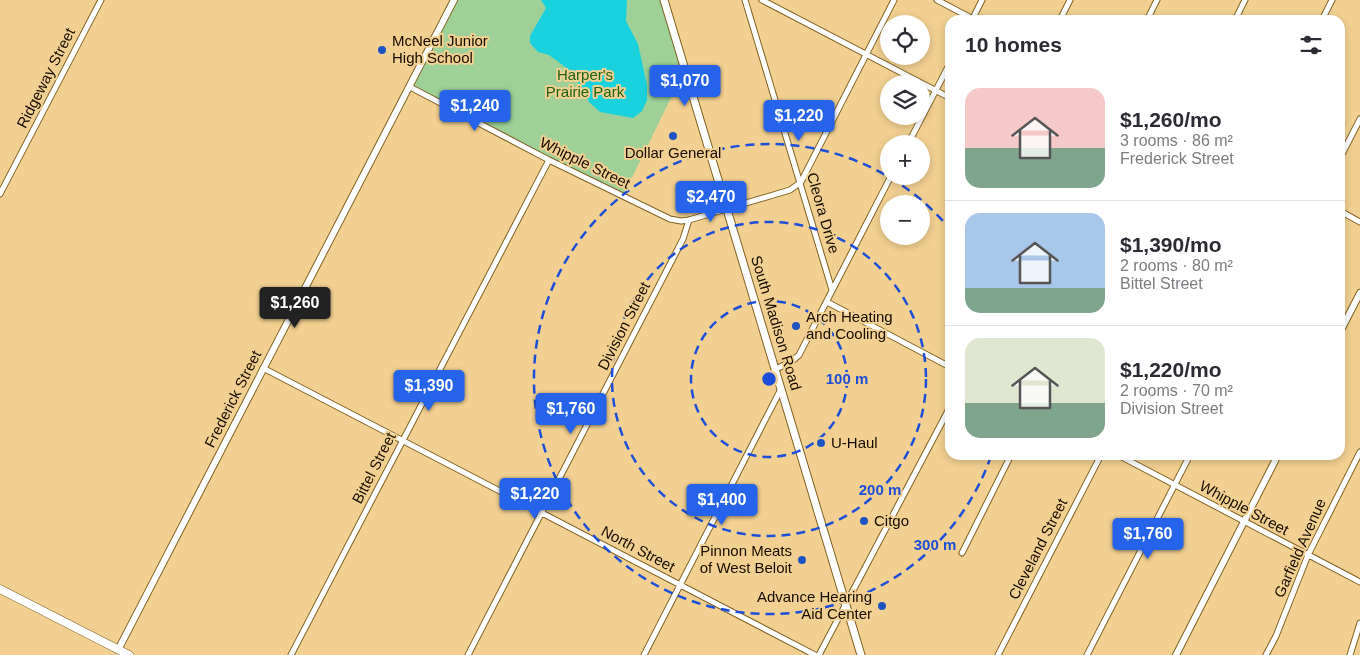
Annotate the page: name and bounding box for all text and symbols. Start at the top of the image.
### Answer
map controls [880,15,930,245]
button: locate [880,15,930,65]
street label: Ridgeway Street [13,24,78,131]
icon: filters [1297,31,1325,59]
place label: McNeel Junior High School [392,32,488,66]
text: 10 homes [965,33,1062,56]
marker: McNeel Junior High School [376,44,388,56]
pin: $1,070 [644,64,726,107]
park label: Harper's Prairie Park [546,66,625,100]
text: $1,070 [661,72,709,89]
button: layers [880,75,930,125]
pin: $1,240 [434,90,516,132]
text: $1,240 [451,97,499,114]
pin: $1,220 [758,100,840,142]
text: $1,220 [775,107,823,124]
icon: home [1005,108,1065,168]
text: $1,260/mo [1120,108,1222,131]
marker: Dollar General [667,130,679,142]
text: 3 rooms · 86 m² [1120,132,1233,149]
street label: Whipple Street [537,133,634,192]
button: + [880,135,930,185]
place label: Dollar General [625,144,721,161]
text: Frederick Street [1120,150,1234,167]
street label: Cleora Drive [804,170,843,255]
pin: $2,470 [670,180,752,223]
text: $2,470 [687,188,735,205]
button: − [880,195,930,245]
icon: home [1005,233,1065,293]
text: $1,390/mo [1120,233,1222,256]
street label: South Madison Road [748,253,805,392]
text: 2 rooms · 80 m² [1120,257,1233,274]
text: Bittel Street [1120,275,1203,292]
street label: Division Street [594,278,653,373]
pin: $1,260 [254,286,336,329]
text: $1,260 [271,294,319,311]
place label: Arch Heating and Cooling [806,308,893,342]
marker: Arch Heating and Cooling [790,320,802,332]
street label: Frederick Street [201,347,265,450]
icon: home [1005,358,1065,418]
text: $1,220/mo [1120,358,1222,381]
pin: $1,390 [388,370,470,412]
centre of rings [760,370,778,388]
text: 100 m [826,370,868,387]
text: $1,390 [405,377,453,394]
text: 2 rooms · 70 m² [1120,382,1233,399]
pin: $1,760 [530,392,612,435]
text: $1,760 [547,400,595,417]
text: Division Street [1120,400,1223,417]
street label: Bittel Street [348,429,399,506]
place label: U-Haul [831,434,878,451]
marker: U-Haul [815,437,827,449]
street label: Whipple Street [1197,477,1292,539]
pin: $1,220 [494,478,576,520]
text: 200 m [859,481,901,498]
pin: $1,400 [681,484,763,526]
text: $1,220 [511,485,559,502]
text: $1,400 [698,491,746,508]
street label: Cleveland Street [1005,495,1071,602]
street label: Garfield Avenue [1270,496,1329,600]
place label: Citgo [874,512,909,529]
marker: Citgo [858,515,870,527]
pin: $1,760 [1107,518,1189,560]
street label: North Street [599,522,679,575]
text: $1,760 [1124,525,1172,542]
text: 300 m [914,536,956,553]
place label: Pinnon Meats of West Beloit [700,542,793,576]
marker: Pinnon Meats of West Beloit [796,554,808,566]
place label: Advance Hearing Aid Center [757,588,872,622]
marker: Advance Hearing Aid Center [876,600,888,612]

